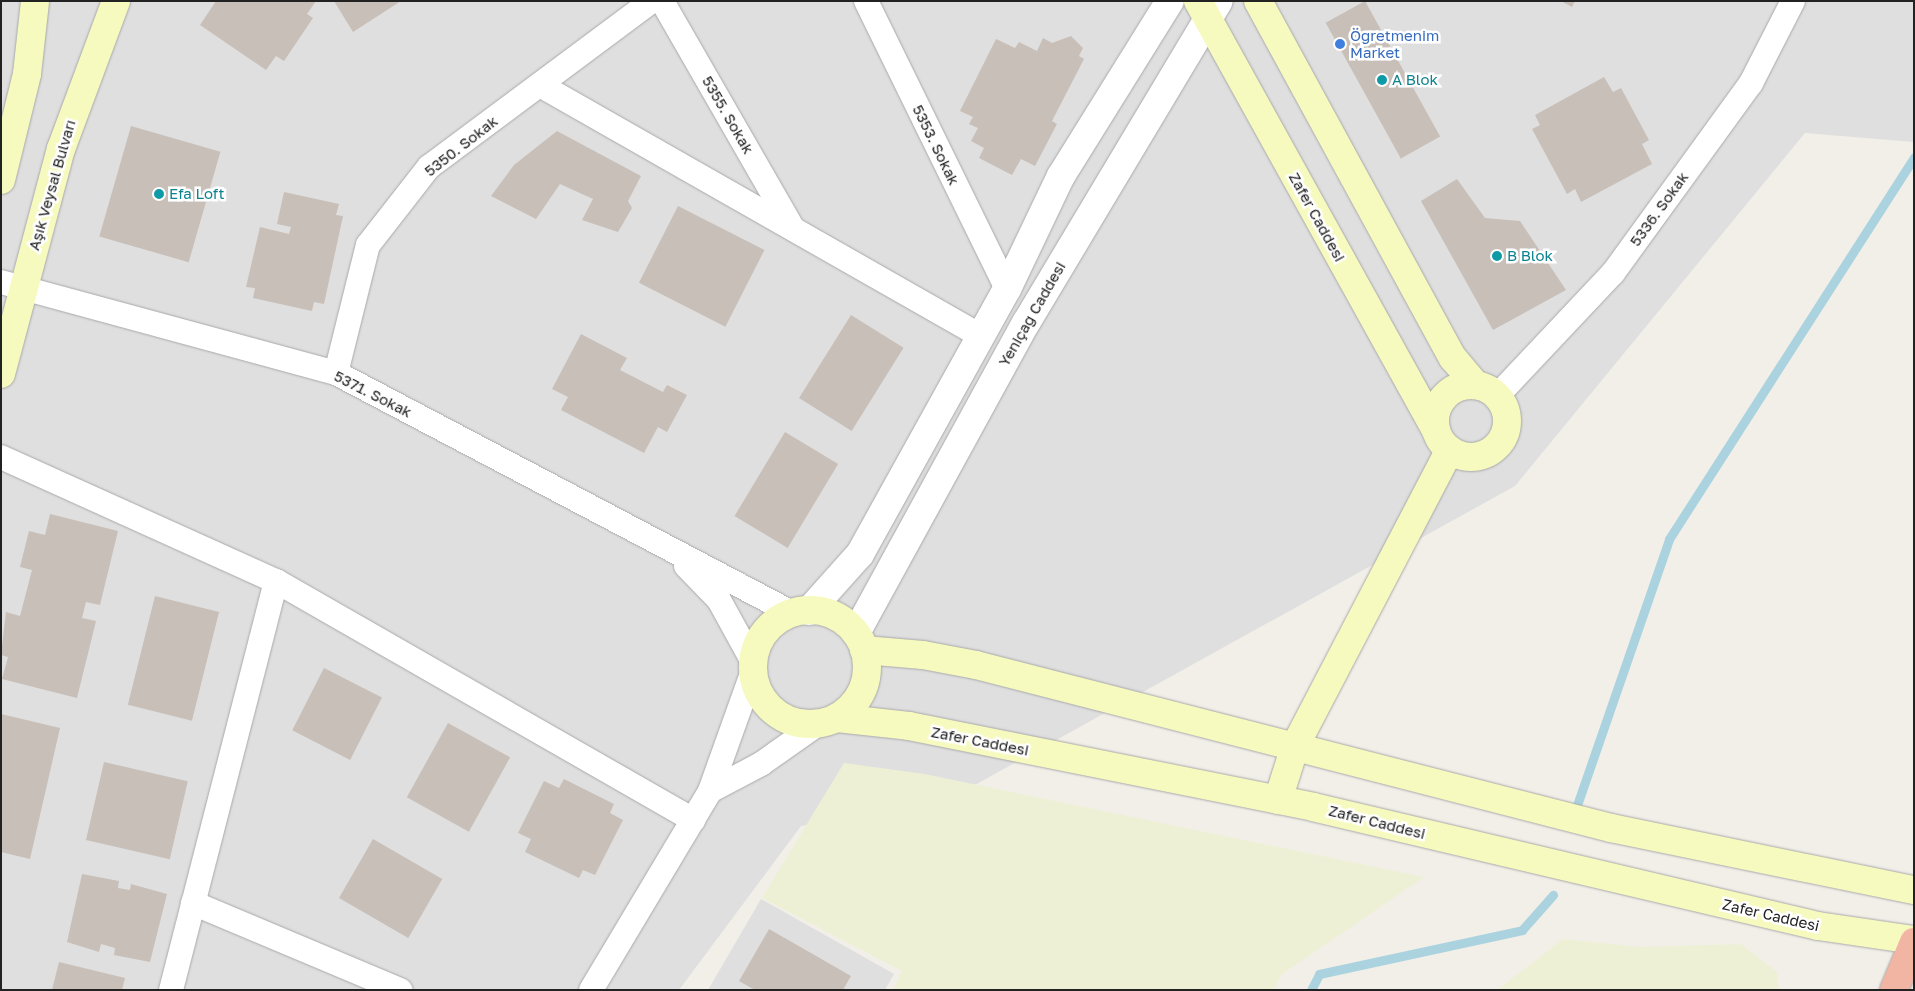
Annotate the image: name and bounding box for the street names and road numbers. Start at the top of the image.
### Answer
street label: 5355. Sokak [698,73,758,157]
street label: 5353. Sokak [909,102,963,188]
street label: 5350. Sokak [421,112,501,180]
street label: Aşık Veysal Bulvarı [25,118,79,252]
street label: 5336. Sokak [1626,168,1692,250]
street label: Zafer Caddesi [1285,169,1349,265]
street label: Yeniçağ Caddesi [995,259,1069,369]
street label: 5371. Sokak [331,367,415,421]
street label: Zafer Caddesi [930,723,1030,759]
street label: Zafer Caddesi [1327,801,1427,843]
street label: Zafer Caddesi [1721,895,1821,935]

